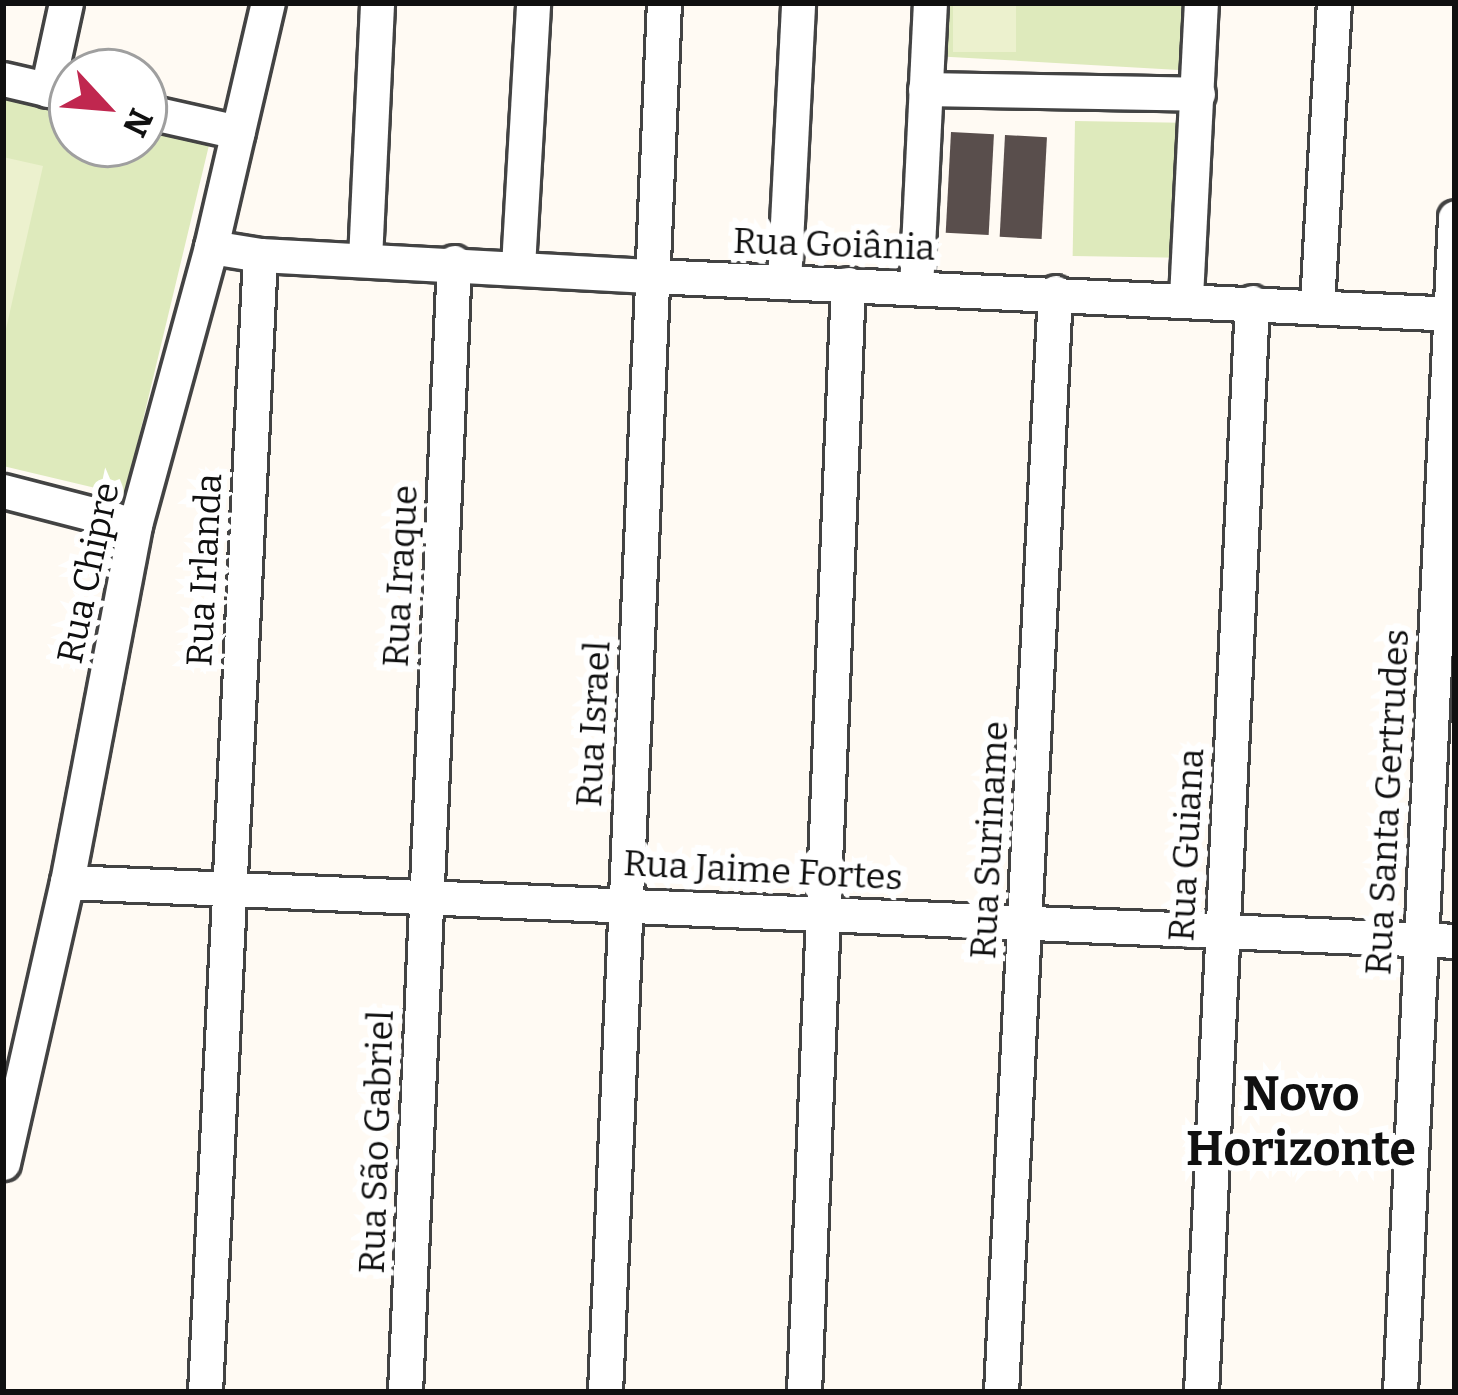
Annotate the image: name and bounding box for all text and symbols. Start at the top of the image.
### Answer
north arrow [48,48,168,168]
text: N [114,102,161,143]
street label: Rua Goiânia [732,220,936,270]
street label: Rua Irlanda [178,472,232,668]
street label: Rua Chipre [49,479,129,667]
street label: Rua Iraque [375,484,427,668]
street label: Rua Santa Gertrudes [1357,628,1419,976]
street label: Rua Israel [568,640,620,808]
street label: Rua Suriname [962,720,1018,960]
street label: Rua Guiana [1160,747,1214,943]
street label: Rua Jaime Fortes [622,842,904,900]
street label: Rua São Gabriel [351,1010,403,1274]
district label: Novo Horizonte [1186,1065,1416,1178]

